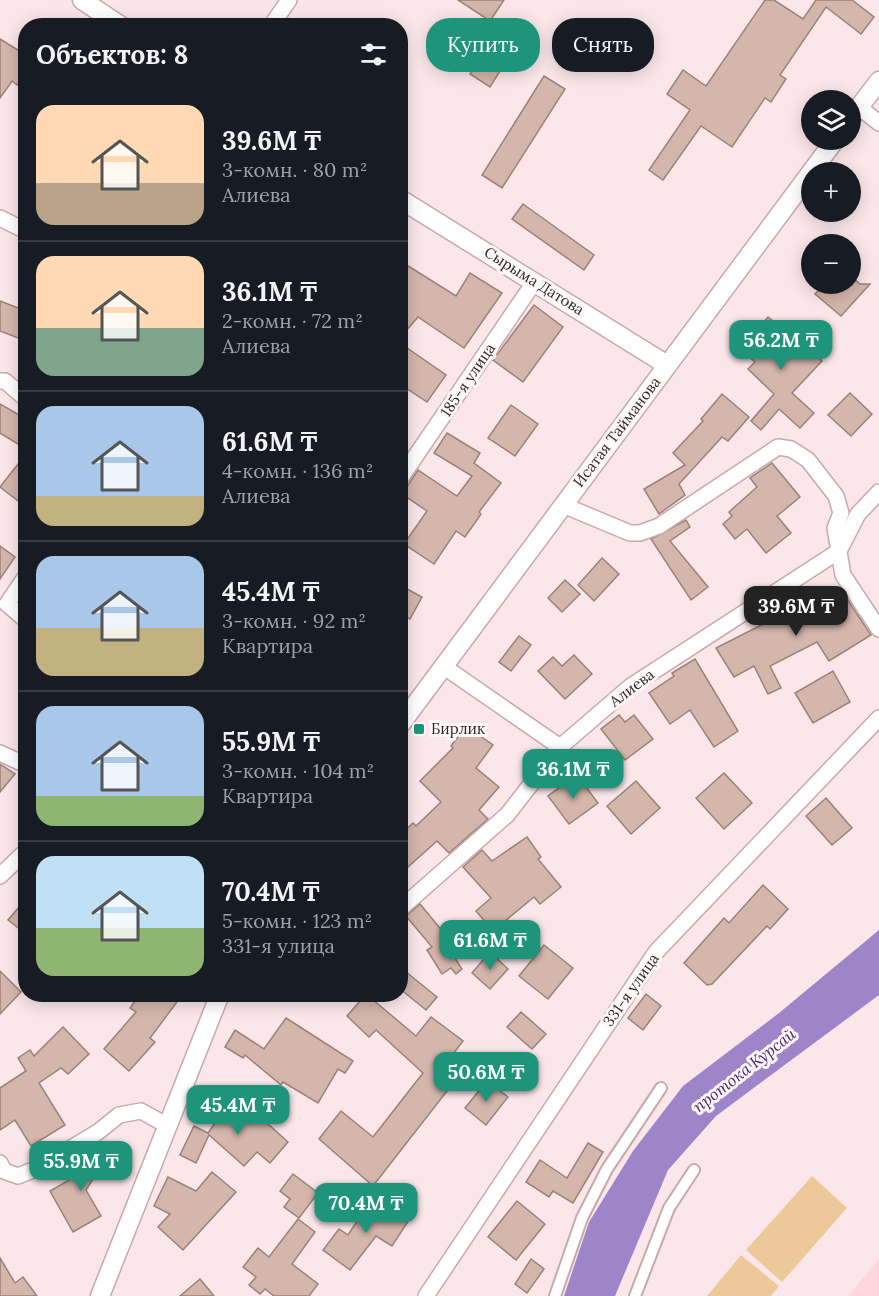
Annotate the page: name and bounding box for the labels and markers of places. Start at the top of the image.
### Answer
pin: 56.2M ₸ [726,320,836,371]
pin: 39.6M ₸ [741,586,851,637]
place label: Бирлик [431,719,485,738]
marker: Бирлик [412,722,426,736]
pin: 36.1M ₸ [518,749,628,800]
pin: 61.6M ₸ [435,920,545,971]
pin: 50.6M ₸ [431,1052,541,1103]
pin: 45.4M ₸ [183,1085,293,1136]
pin: 55.9M ₸ [26,1141,136,1192]
pin: 70.4M ₸ [311,1183,421,1234]

